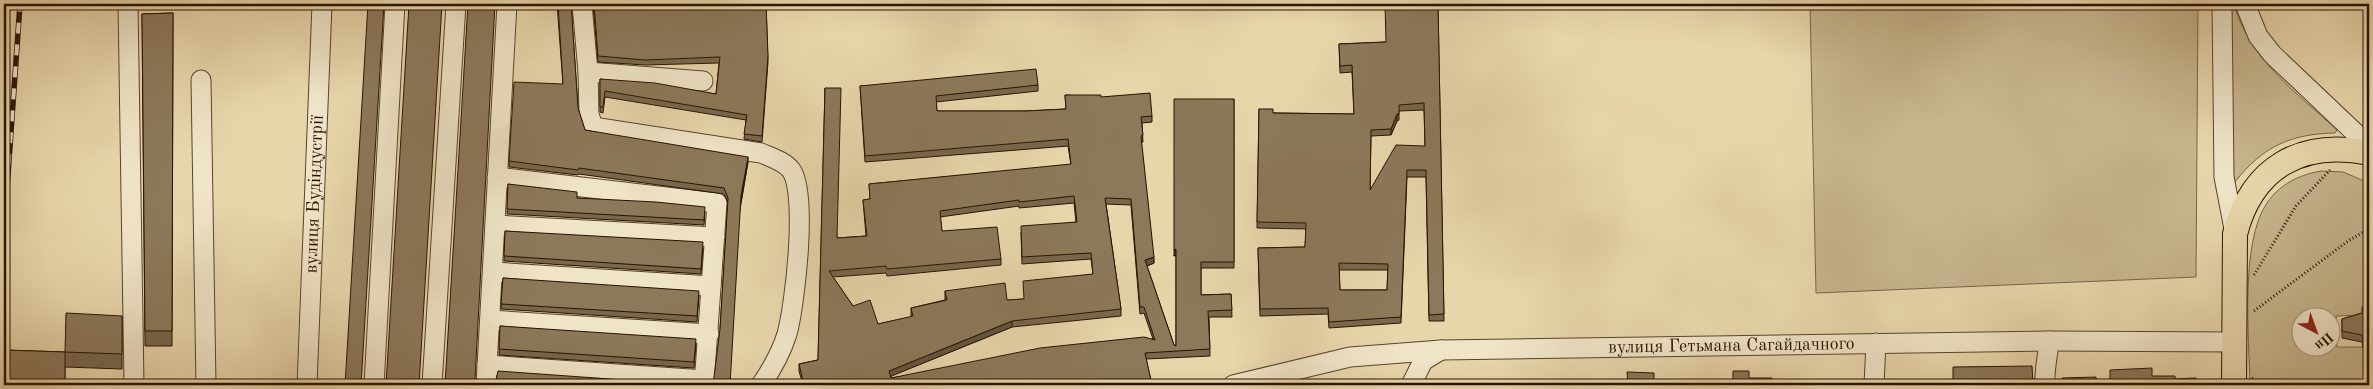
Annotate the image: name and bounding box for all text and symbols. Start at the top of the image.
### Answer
street label: вулиця Будіндустрії [302,115,327,274]
north arrow [2290,306,2340,356]
text: Пн [2312,329,2336,353]
street label: вулиця Гетьмана Сагайдачного [1608,335,1855,357]

